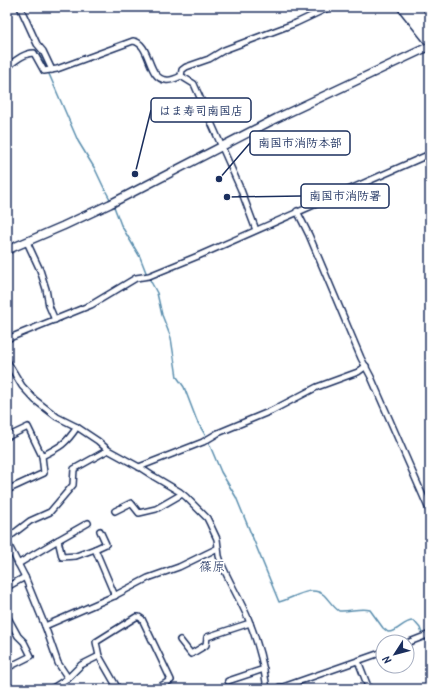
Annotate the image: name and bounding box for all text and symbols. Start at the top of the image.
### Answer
callout: はま寿司南国店 [151,98,251,122]
text: はま寿司南国店 [159,102,243,121]
callout: 南国市消防本部 [250,131,350,155]
text: 南国市消防本部 [258,134,342,153]
callout: 南国市消防署 [301,184,389,208]
text: 南国市消防署 [309,187,381,206]
district label: 篠原 [199,557,225,578]
north arrow [375,634,415,674]
text: N [378,651,397,667]

